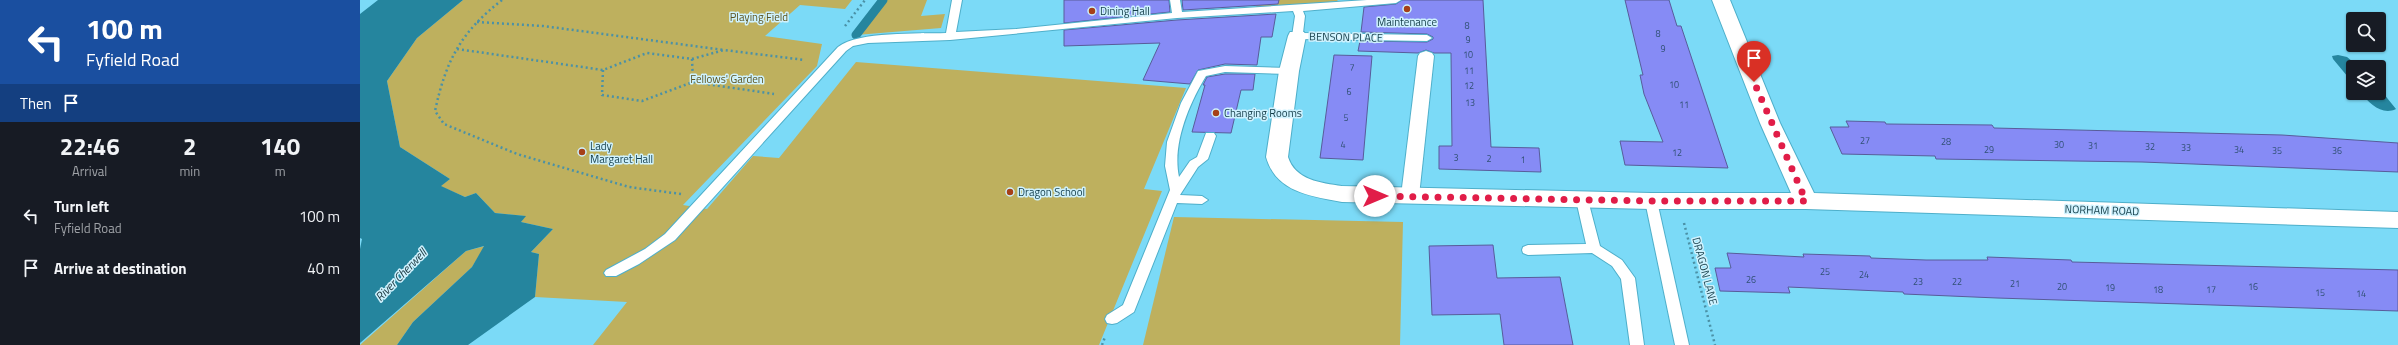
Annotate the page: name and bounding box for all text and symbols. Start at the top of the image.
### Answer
place label: Dining Hall [1100,3,1150,19]
marker: Maintenance [1402,4,1412,14]
marker: Dining Hall [1087,6,1097,16]
text: 100 m [86,7,163,50]
park label: Playing Field [730,9,788,25]
map controls [2346,12,2386,100]
button: search [2346,12,2386,52]
place label: Maintenance [1377,14,1437,30]
icon: left [20,16,72,68]
house number: 8 [1464,19,1470,32]
house number: 8 [1655,27,1661,40]
street label: BENSON PLACE [1309,28,1383,46]
house number: 9 [1465,33,1471,46]
pin [1737,41,1771,82]
house number: 9 [1660,42,1666,55]
text: Fyfield Road [86,46,180,73]
icon: arrive [1743,47,1765,69]
house number: 10 [1463,48,1473,61]
button: layers [2346,60,2386,100]
house number: 7 [1349,61,1355,74]
house number: 11 [1464,64,1474,77]
park label: Fellows' Garden [690,71,764,87]
house number: 10 [1669,78,1679,91]
house number: 12 [1464,79,1474,92]
house number: 6 [1346,85,1352,98]
text: Then [20,92,52,115]
icon: arrive [60,92,82,114]
house number: 13 [1465,96,1475,109]
house number: 11 [1679,98,1689,111]
place label: Changing Rooms [1224,105,1302,121]
marker: Changing Rooms [1211,108,1221,118]
house number: 5 [1343,111,1349,124]
text: 22:46 [60,128,120,164]
text: 2 [183,128,197,164]
text: 140 [260,128,300,164]
house number: 27 [1860,134,1870,147]
house number: 28 [1941,135,1951,148]
place label: Lady Margaret Hall [590,138,653,167]
house number: 4 [1340,138,1346,151]
house number: 30 [2054,138,2064,151]
house number: 31 [2088,139,2098,152]
house number: 32 [2145,140,2155,153]
house number: 33 [2181,141,2191,154]
house number: 29 [1984,143,1994,156]
house number: 34 [2234,143,2244,156]
house number: 35 [2272,144,2282,157]
house number: 36 [2332,144,2342,157]
house number: 12 [1672,146,1682,159]
marker: Lady Margaret Hall [577,147,587,157]
house number: 3 [1453,151,1459,164]
house number: 2 [1486,152,1492,165]
house number: 1 [1520,153,1526,166]
text: Arrival [72,161,107,181]
text: min [179,161,200,181]
text: m [275,161,286,181]
position arrow [1354,175,1396,217]
place label: Dragon School [1018,184,1085,200]
marker: Dragon School [1005,187,1015,197]
text: Turn left [54,195,109,218]
street label: NORHAM ROAD [2064,201,2140,219]
icon: left [20,205,42,227]
text: 100 m [299,205,340,228]
text: Fyfield Road [54,218,122,238]
street label: DRAGON LANE [1688,235,1722,307]
water label: River Cherwell [370,243,432,305]
icon: arrive [20,257,42,279]
text: Arrive at destination [54,257,187,280]
text: 40 m [307,257,340,280]
house number: 25 [1820,265,1830,278]
house number: 24 [1859,268,1869,281]
house number: 26 [1746,273,1756,286]
house number: 23 [1913,275,1923,288]
house number: 22 [1952,275,1962,288]
house number: 21 [2010,277,2020,290]
house number: 20 [2057,280,2067,293]
house number: 16 [2248,280,2258,293]
house number: 19 [2105,281,2115,294]
house number: 18 [2153,283,2163,296]
house number: 17 [2206,283,2216,296]
house number: 15 [2315,286,2325,299]
house number: 14 [2356,287,2366,300]

